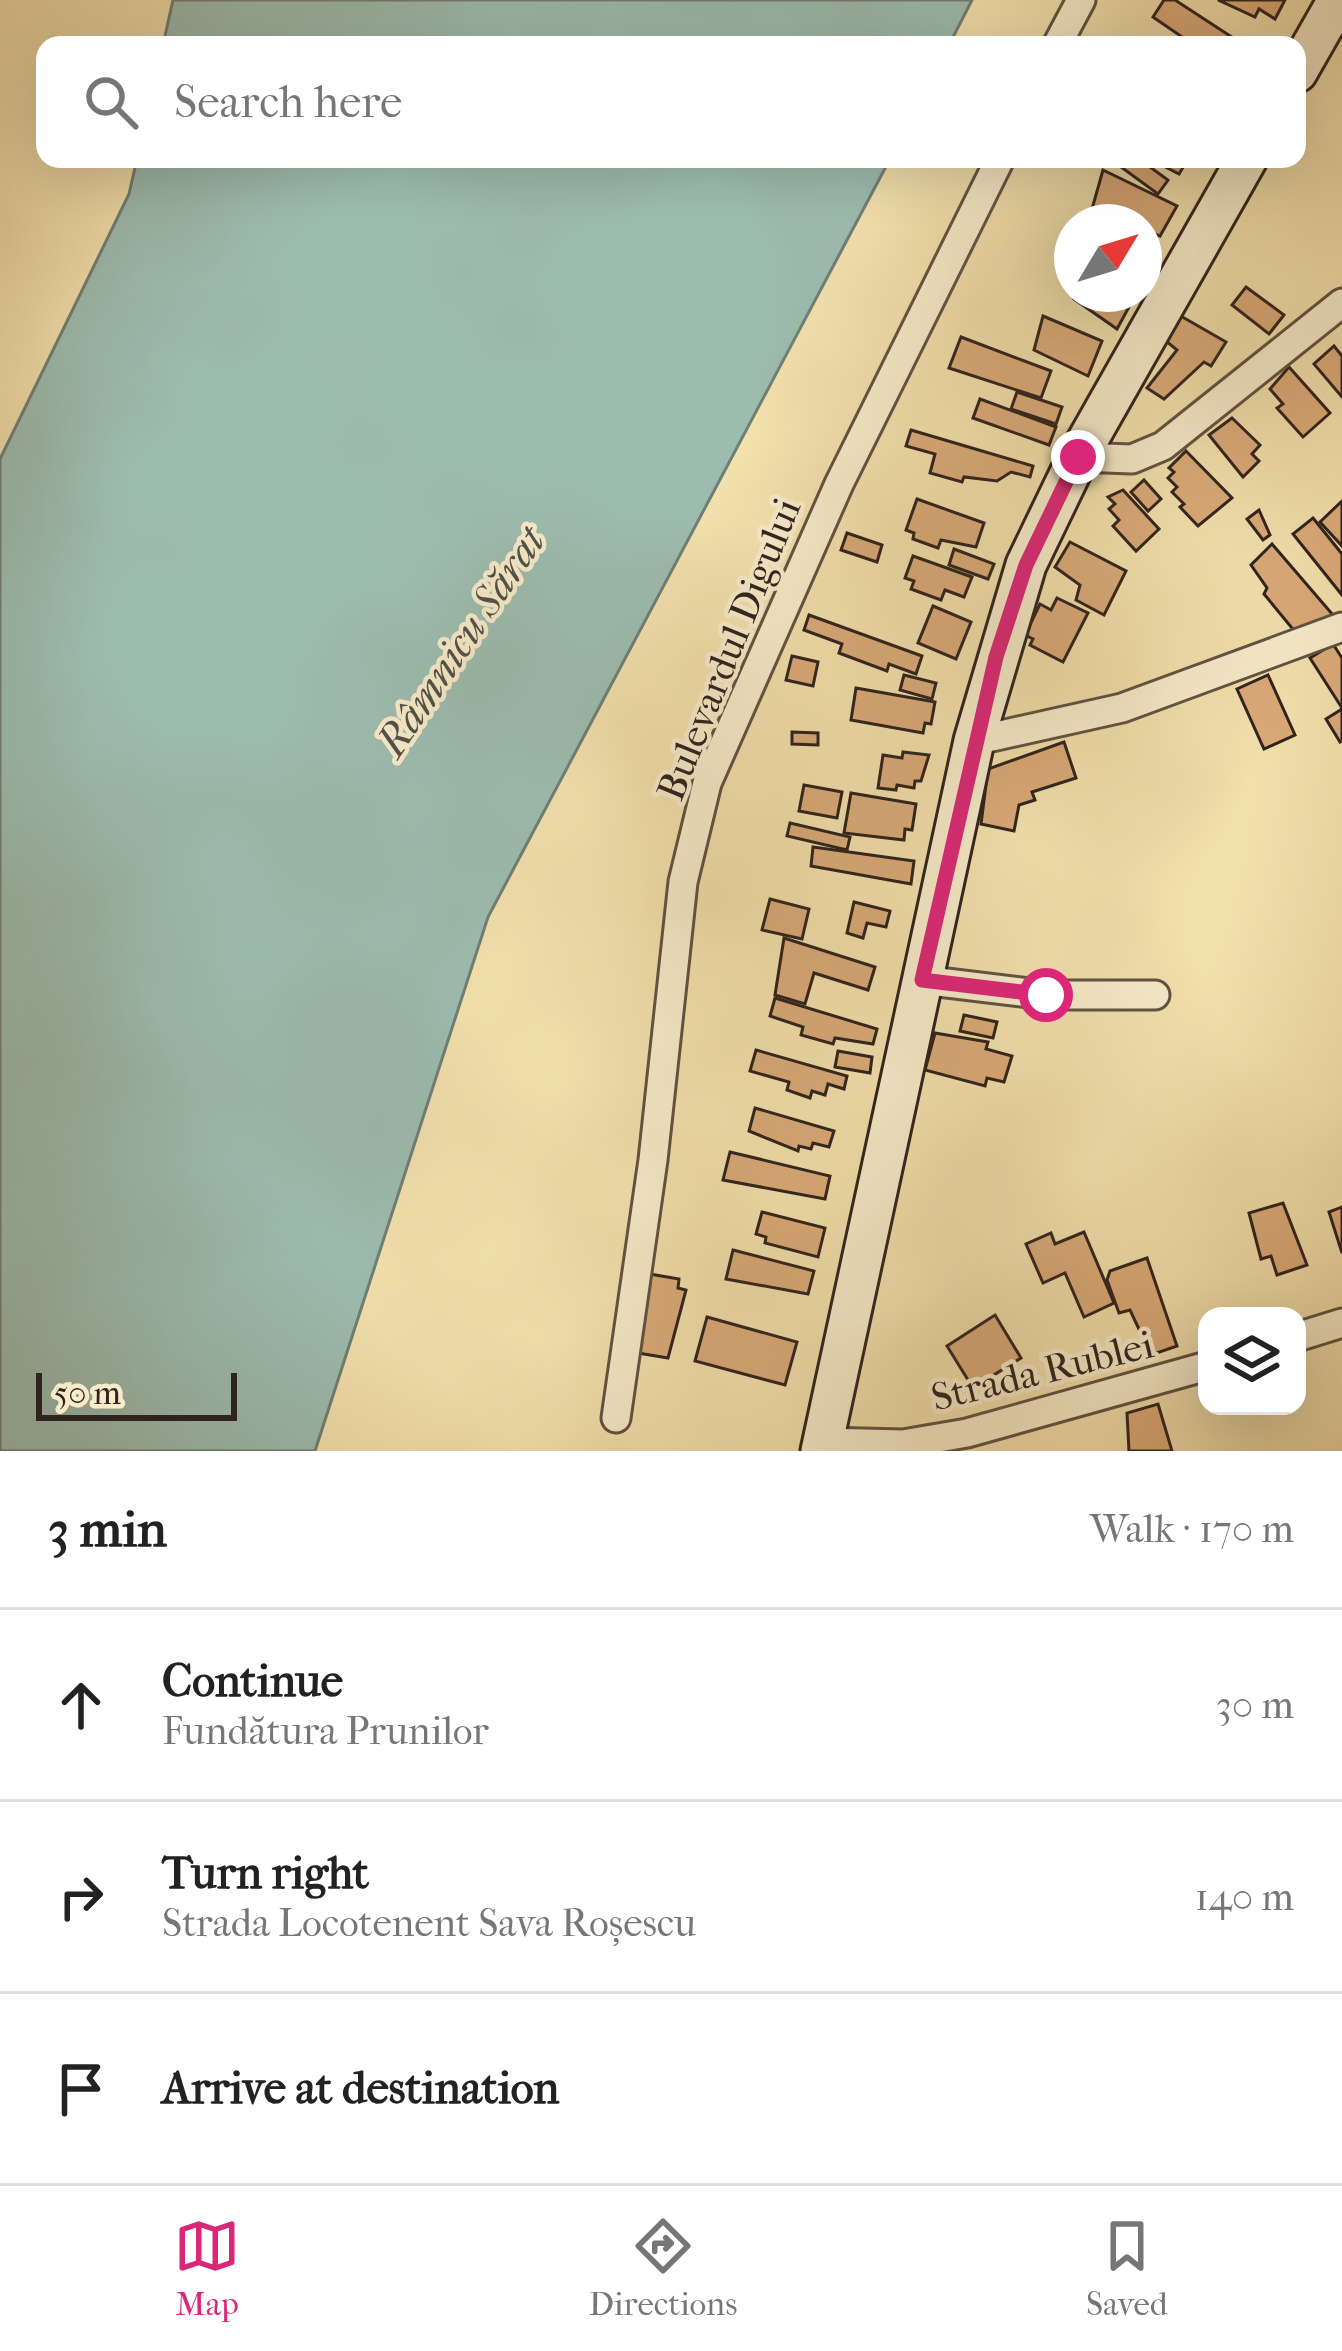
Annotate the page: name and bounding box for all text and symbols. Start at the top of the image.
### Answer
search box [36,36,1306,168]
icon: search [78,69,144,135]
text: Search here [174,76,402,129]
north arrow [1054,204,1162,312]
route end [1051,430,1105,484]
street label: Bulevardul Digului [647,491,811,807]
water label: Râmnicu Sărat [365,516,557,768]
route start [1019,968,1073,1022]
map controls [1198,1307,1306,1415]
button: layers [1198,1307,1306,1415]
street label: Strada Rublei [926,1321,1159,1421]
scale bar [36,1367,237,1420]
text: 50 m [54,1374,121,1413]
text: 3 min [48,1499,167,1559]
text: Walk · 170 m [1090,1506,1294,1552]
text: Continue [162,1655,343,1708]
icon: ahead [48,1672,114,1738]
text: 30 m [1216,1682,1294,1728]
text: Fundătura Prunilor [162,1708,489,1754]
text: Turn right [162,1847,369,1900]
icon: right [48,1864,114,1930]
text: 140 m [1195,1874,1294,1920]
text: Strada Locotenent Sava Roșescu [162,1900,696,1946]
icon: arrive [48,2056,114,2122]
text: Arrive at destination [162,2062,559,2115]
tab: Map [174,2213,240,2324]
tab: Directions [589,2213,737,2324]
tab: Saved [1086,2213,1168,2324]

